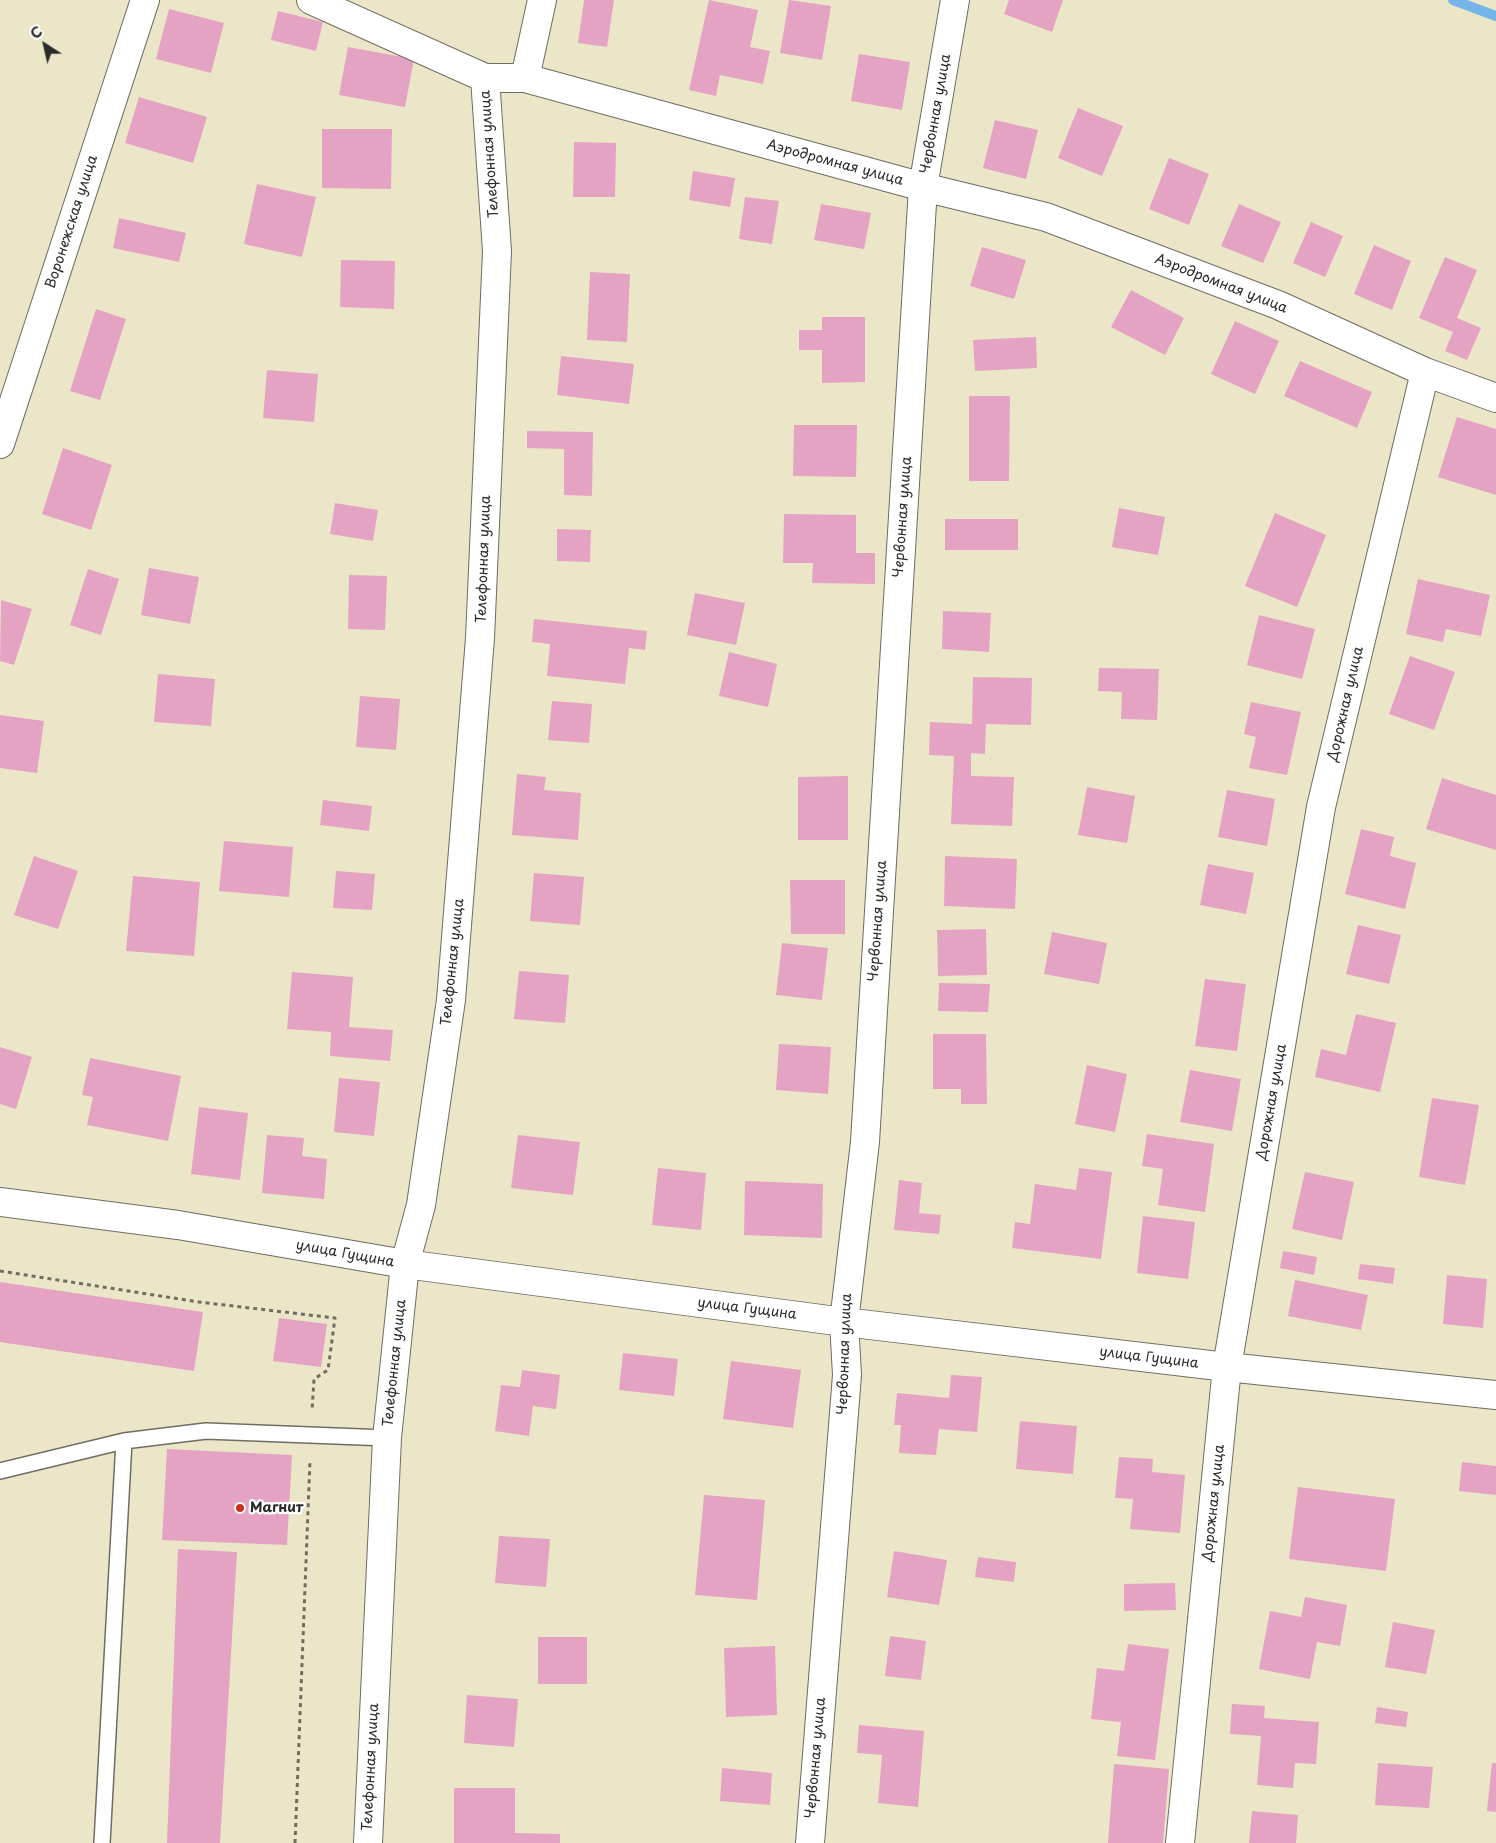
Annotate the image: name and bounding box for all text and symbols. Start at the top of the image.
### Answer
north arrow [20,20,70,70]
text: С [26,21,46,44]
street label: Червонная улица [917,53,955,175]
street label: Телефонная улица [477,90,503,218]
street label: Аэродромная улица [765,137,905,189]
street label: Воронежская улица [42,153,102,291]
street label: Аэродромная улица [1152,251,1290,317]
street label: Червонная улица [890,456,916,578]
street label: Телефонная улица [473,495,495,623]
street label: Дорожная улица [1325,645,1367,763]
street label: Червонная улица [865,860,891,982]
street label: Телефонная улица [438,898,468,1026]
street label: Дорожная улица [1254,1043,1290,1161]
street label: улица Гущина [294,1237,396,1271]
street label: Червонная улица [834,1293,856,1415]
street label: улица Гущина [696,1295,798,1323]
street label: Телефонная улица [380,1299,410,1427]
street label: улица Гущина [1098,1344,1200,1372]
street label: Дорожная улица [1200,1444,1228,1562]
place label: Магнит [250,1500,303,1516]
marker: Магнит [234,1502,246,1514]
street label: Червонная улица [802,1697,830,1819]
street label: Телефонная улица [359,1703,383,1831]

